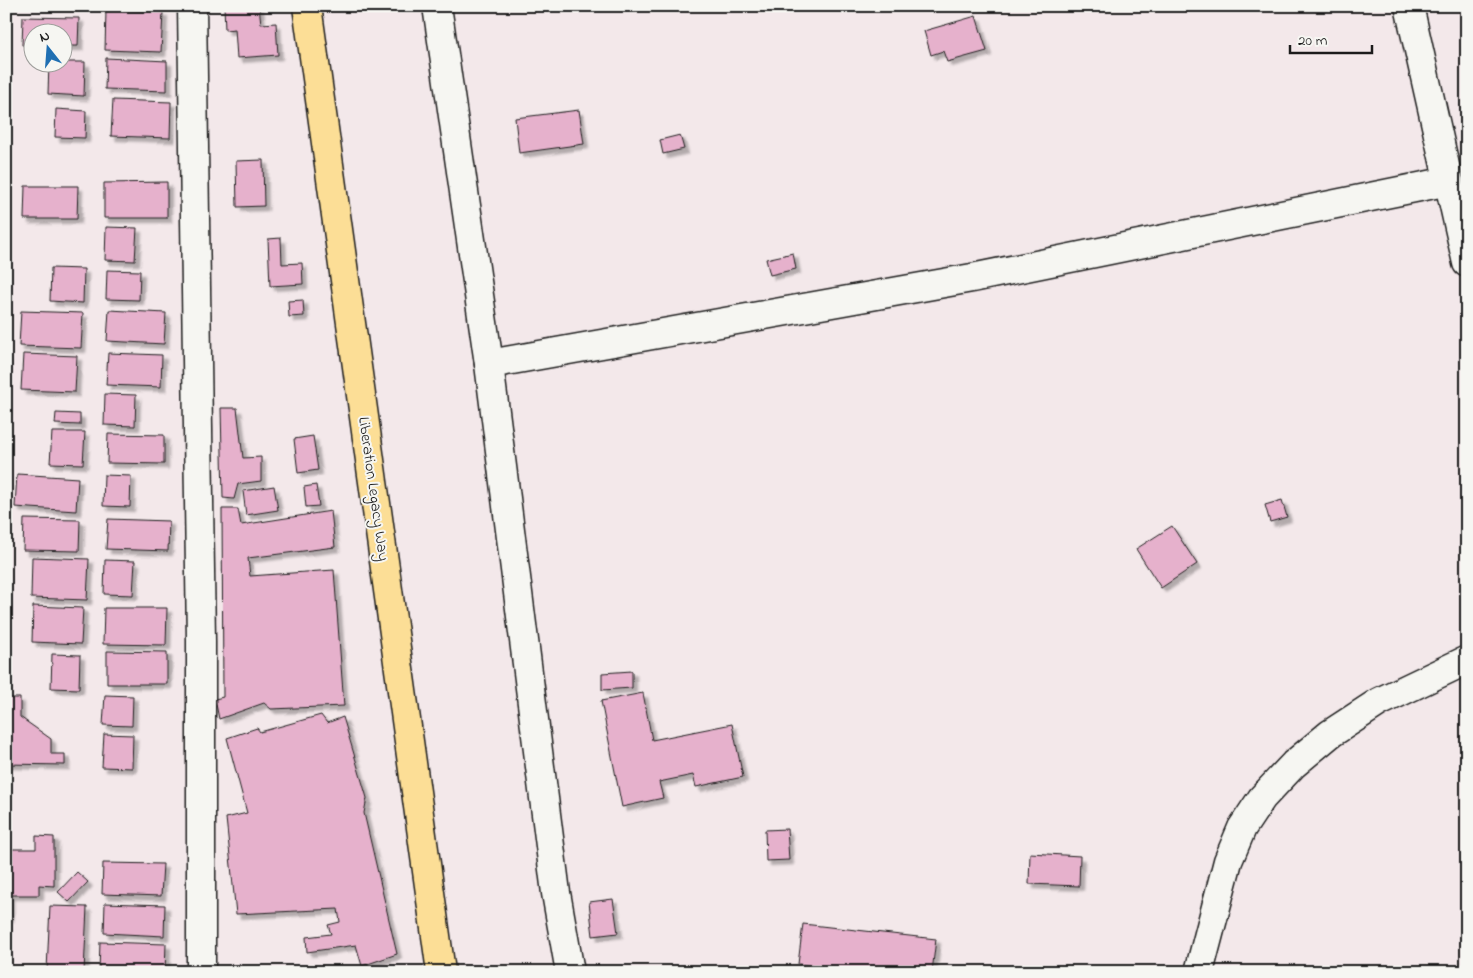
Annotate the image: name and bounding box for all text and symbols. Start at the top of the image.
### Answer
north arrow [22,22,72,72]
scale bar [1290,22,1373,54]
text: N [37,26,52,48]
text: 20 m [1298,30,1328,52]
street label: Liberation Legacy Way [351,415,395,563]

